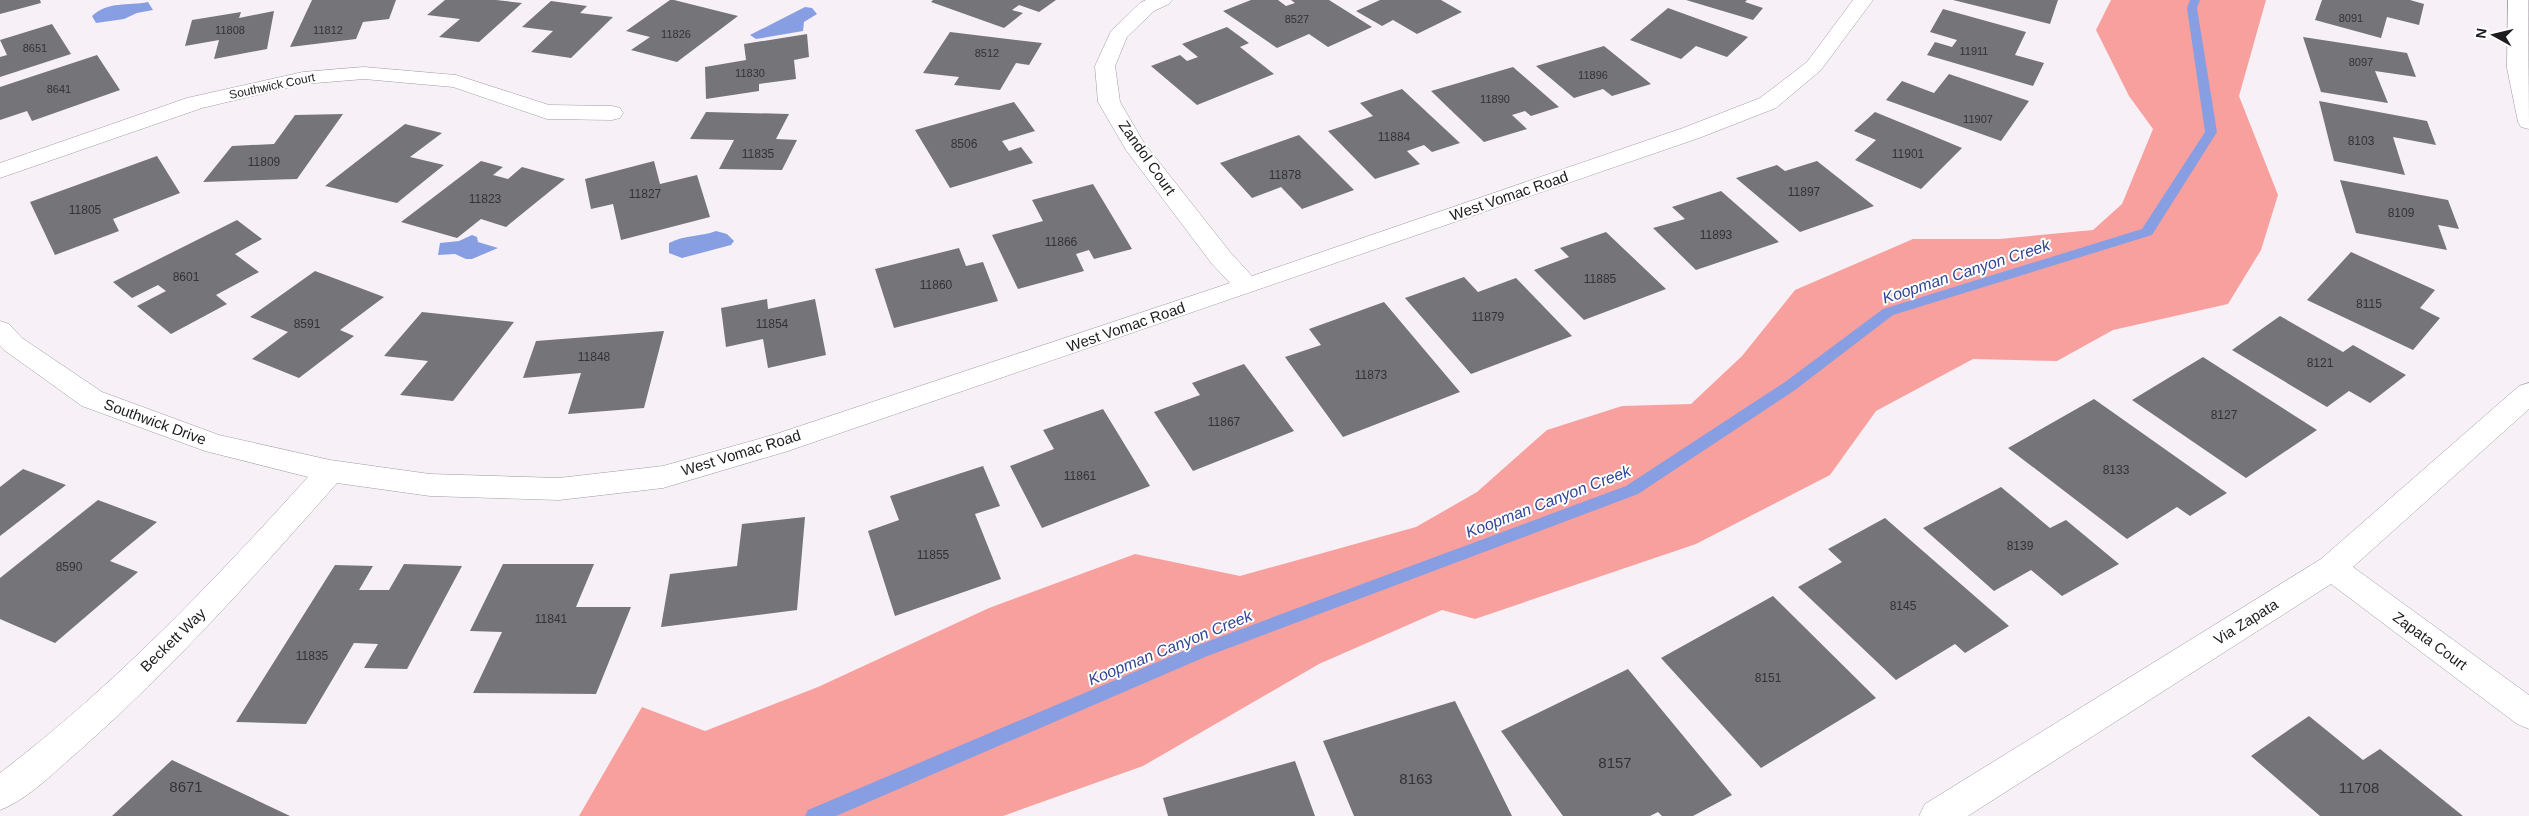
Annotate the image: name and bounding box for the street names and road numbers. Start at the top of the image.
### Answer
street label: Southwick Court [228,70,317,102]
street label: Zandol Court [1116,117,1180,199]
street label: West Vomac Road [1447,167,1570,224]
street label: West Vomac Road [1064,298,1187,355]
street label: Southwick Drive [102,395,209,448]
street label: West Vomac Road [679,426,803,479]
street label: Via Zapata [2211,595,2281,648]
street label: Beckett Way [137,604,209,675]
street label: Zapata Court [2390,608,2471,674]

